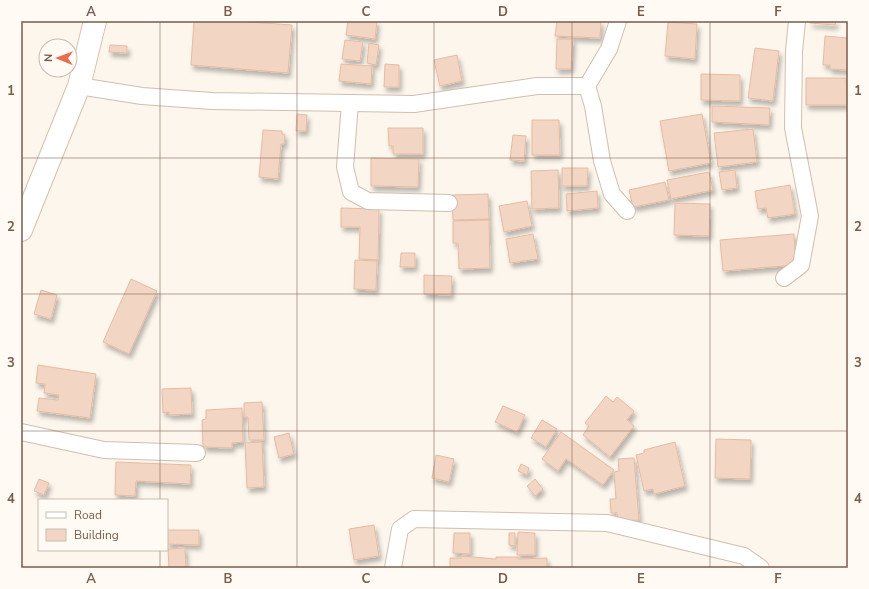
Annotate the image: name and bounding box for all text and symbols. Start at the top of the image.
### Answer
text: A [86,3,96,21]
text: B [224,3,233,21]
text: C [362,3,371,21]
text: D [498,3,508,21]
text: E [637,3,645,21]
text: F [774,3,782,21]
north arrow [38,38,78,78]
text: N [41,54,56,62]
text: 1 [7,82,15,100]
text: 1 [854,82,862,100]
text: 2 [7,218,15,236]
text: 2 [854,218,862,236]
text: 3 [7,354,15,372]
text: 3 [854,354,862,372]
text: 4 [7,490,15,508]
text: 4 [854,490,862,508]
legend [38,499,168,551]
text: Road [74,507,102,523]
text: Building [74,527,119,543]
text: A [86,570,96,588]
text: B [224,570,233,588]
text: C [362,570,371,588]
text: D [498,570,508,588]
text: E [637,570,645,588]
text: F [774,570,782,588]

